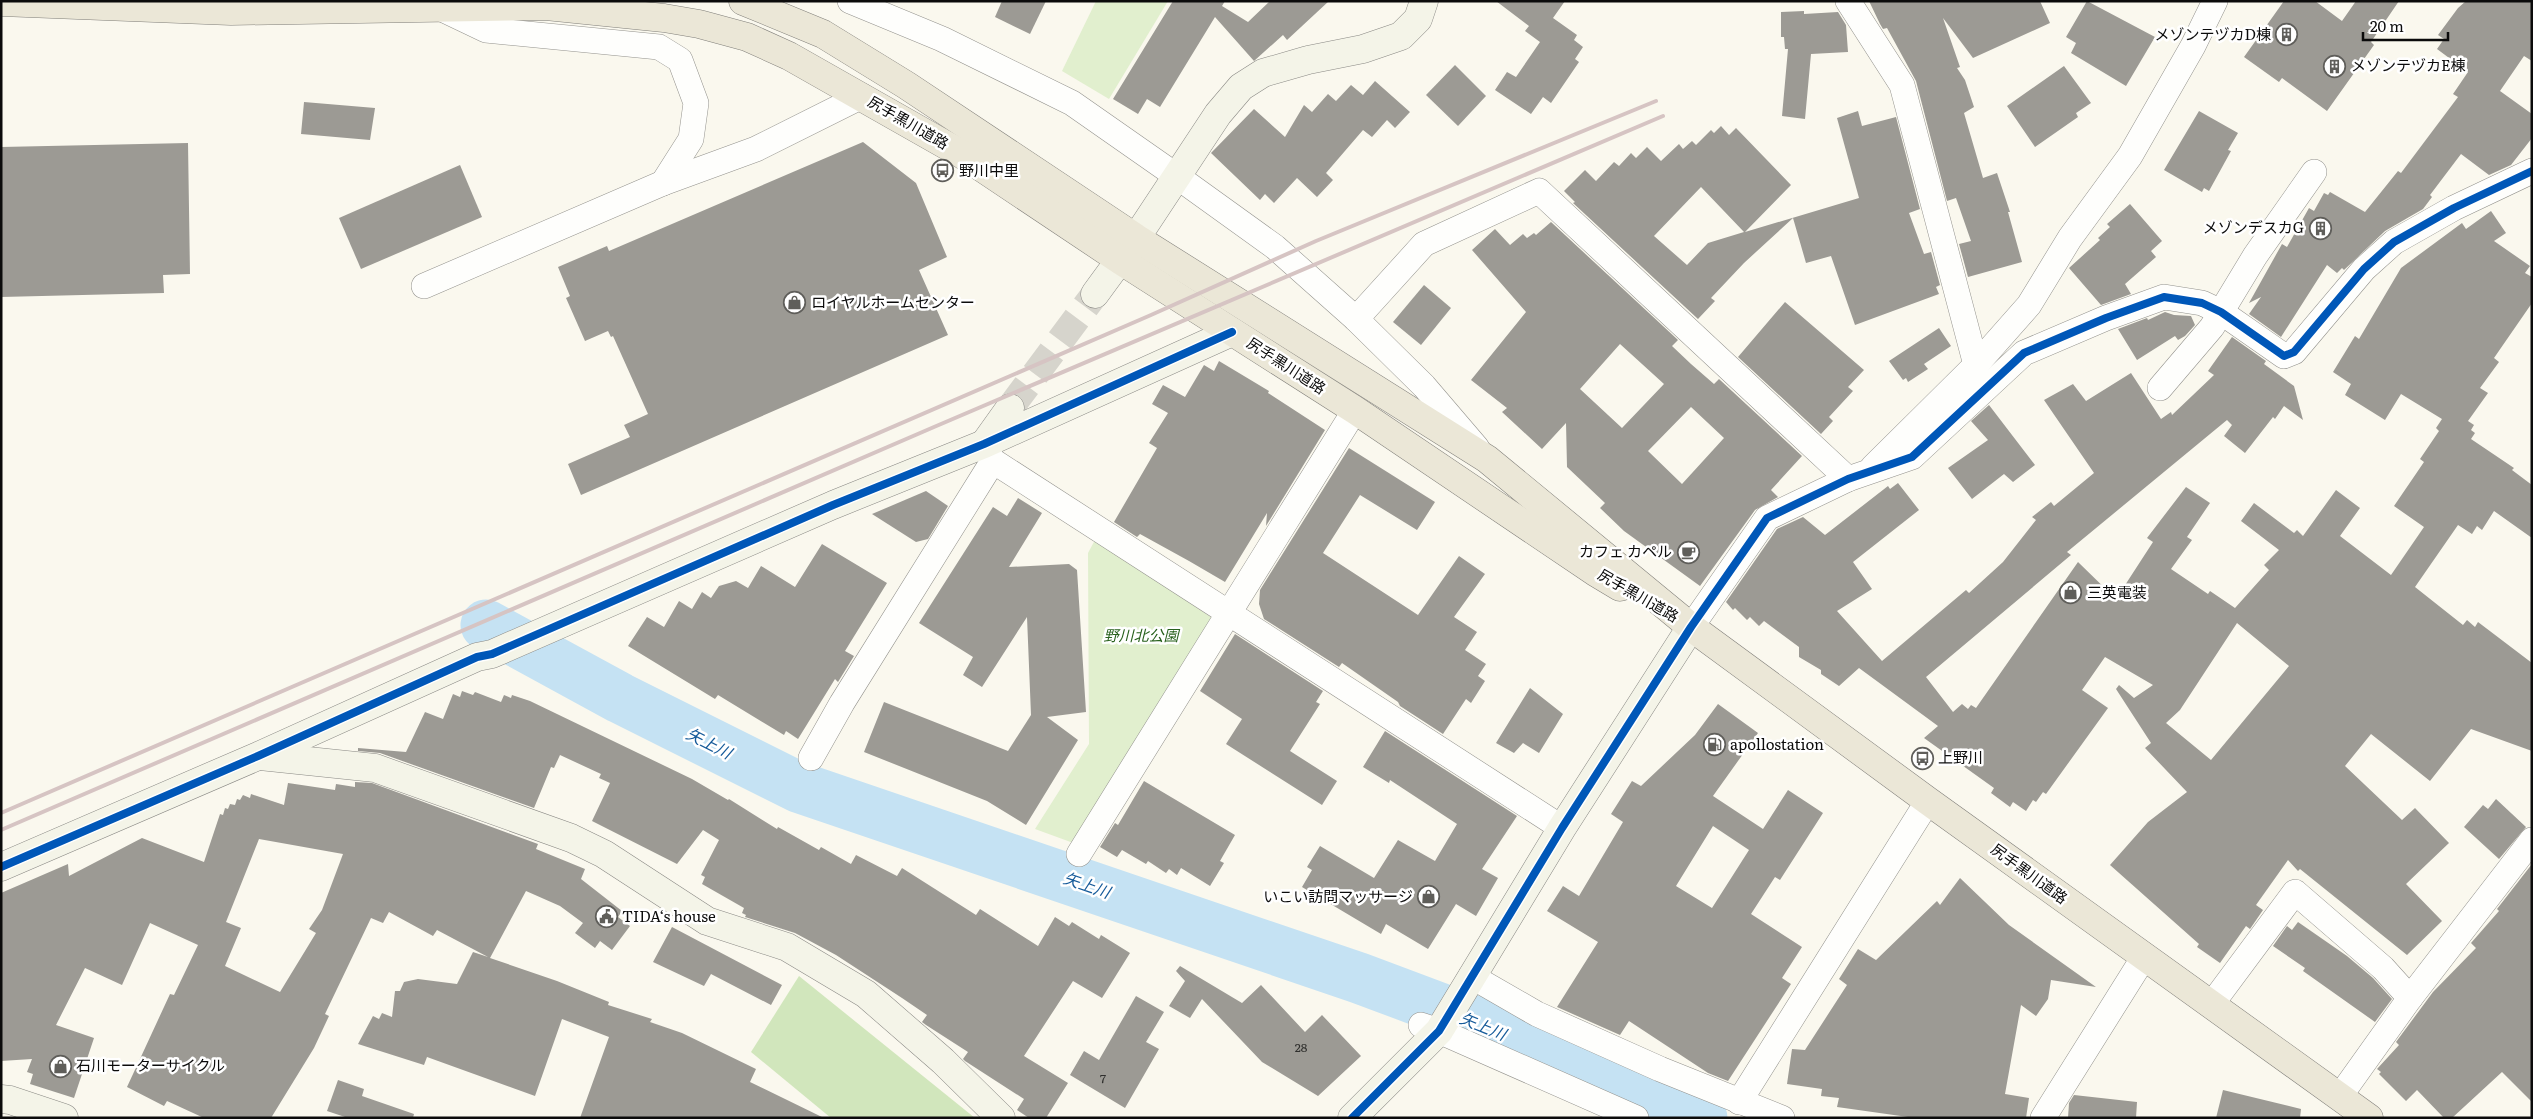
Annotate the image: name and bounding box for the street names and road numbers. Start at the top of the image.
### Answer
street label: 尻手黒川道路 [864,89,953,154]
street label: 尻手黒川道路 [1243,331,1331,399]
street label: 尻手黒川道路 [1594,562,1683,627]
street label: 尻手黒川道路 [1987,837,2073,909]

